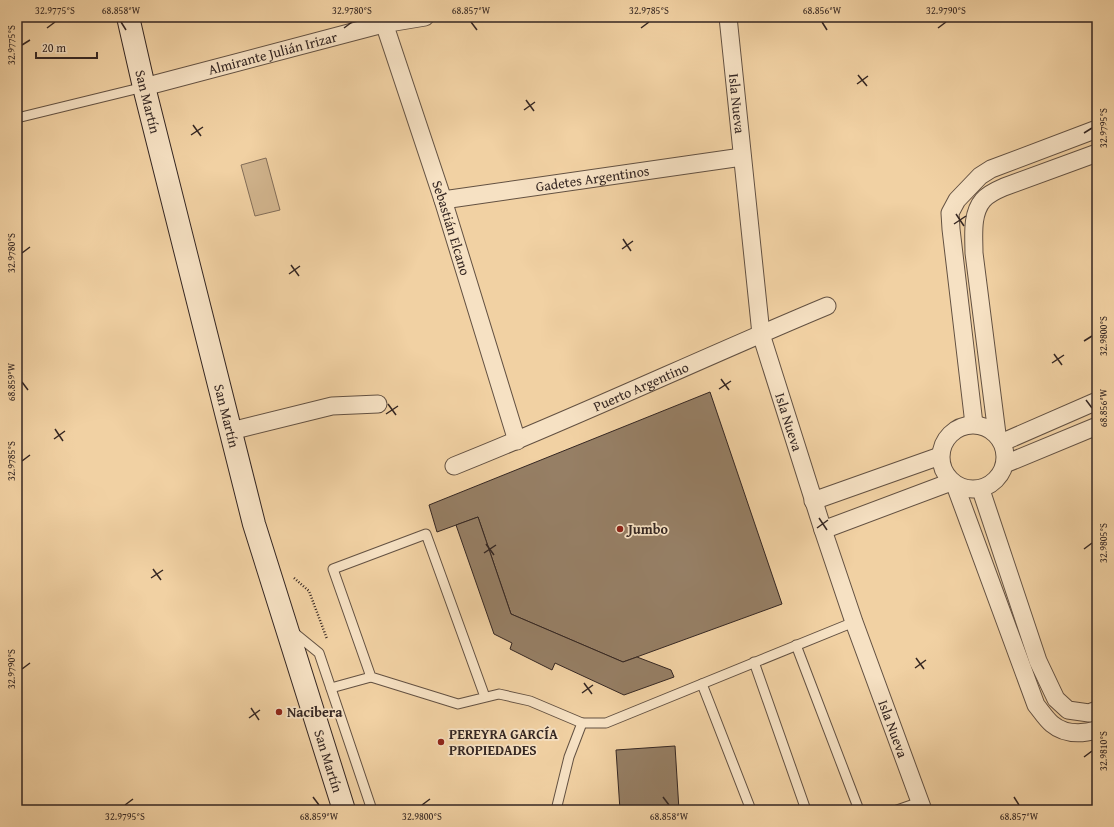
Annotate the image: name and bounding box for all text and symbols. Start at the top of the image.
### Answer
text: 32.9775°S [35,3,75,18]
text: 68.858°W [102,3,141,18]
text: 32.9780°S [332,3,372,18]
text: 68.857°W [452,3,491,18]
text: 32.9785°S [629,3,669,18]
text: 68.856°W [803,3,842,18]
text: 32.9790°S [926,3,966,18]
text: 32.9775°S [4,25,19,65]
street label: Almirante Julián Irizar [206,26,339,80]
scale bar [36,34,97,60]
text: 20 m [42,39,66,56]
street label: San Martín [130,68,165,136]
street label: Isla Nueva [724,73,750,135]
text: 32.9795°S [1096,108,1111,148]
street label: Gadetes Argentinos [534,160,650,197]
street label: Sebastián Elcano [427,178,476,278]
text: 32.9780°S [4,233,19,273]
text: 32.9800°S [1096,316,1111,356]
street label: Puerto Argentino [590,357,692,416]
text: 68.859°W [4,362,19,401]
street label: San Martín [209,382,244,450]
text: 68.856°W [1096,388,1111,427]
street label: Isla Nueva [770,390,808,454]
text: 32.9785°S [4,441,19,481]
place label: Jumbo [626,519,669,539]
text: 32.9805°S [1096,523,1111,563]
marker: Jumbo [615,524,625,534]
text: 32.9790°S [4,649,19,689]
street label: Isla Nueva [873,697,913,761]
place label: Nacibera [287,702,343,722]
marker: Nacibera [274,707,284,717]
place label: PEREYRA GARCÍA PROPIEDADES [449,724,558,760]
street label: San Martín [309,727,348,795]
text: 32.9810°S [1096,731,1111,771]
marker: PEREYRA GARCÍA PROPIEDADES [436,737,446,747]
text: 32.9795°S [105,809,145,824]
text: 68.859°W [300,809,339,824]
text: 32.9800°S [402,809,442,824]
text: 68.858°W [650,809,689,824]
text: 68.857°W [1000,809,1039,824]

